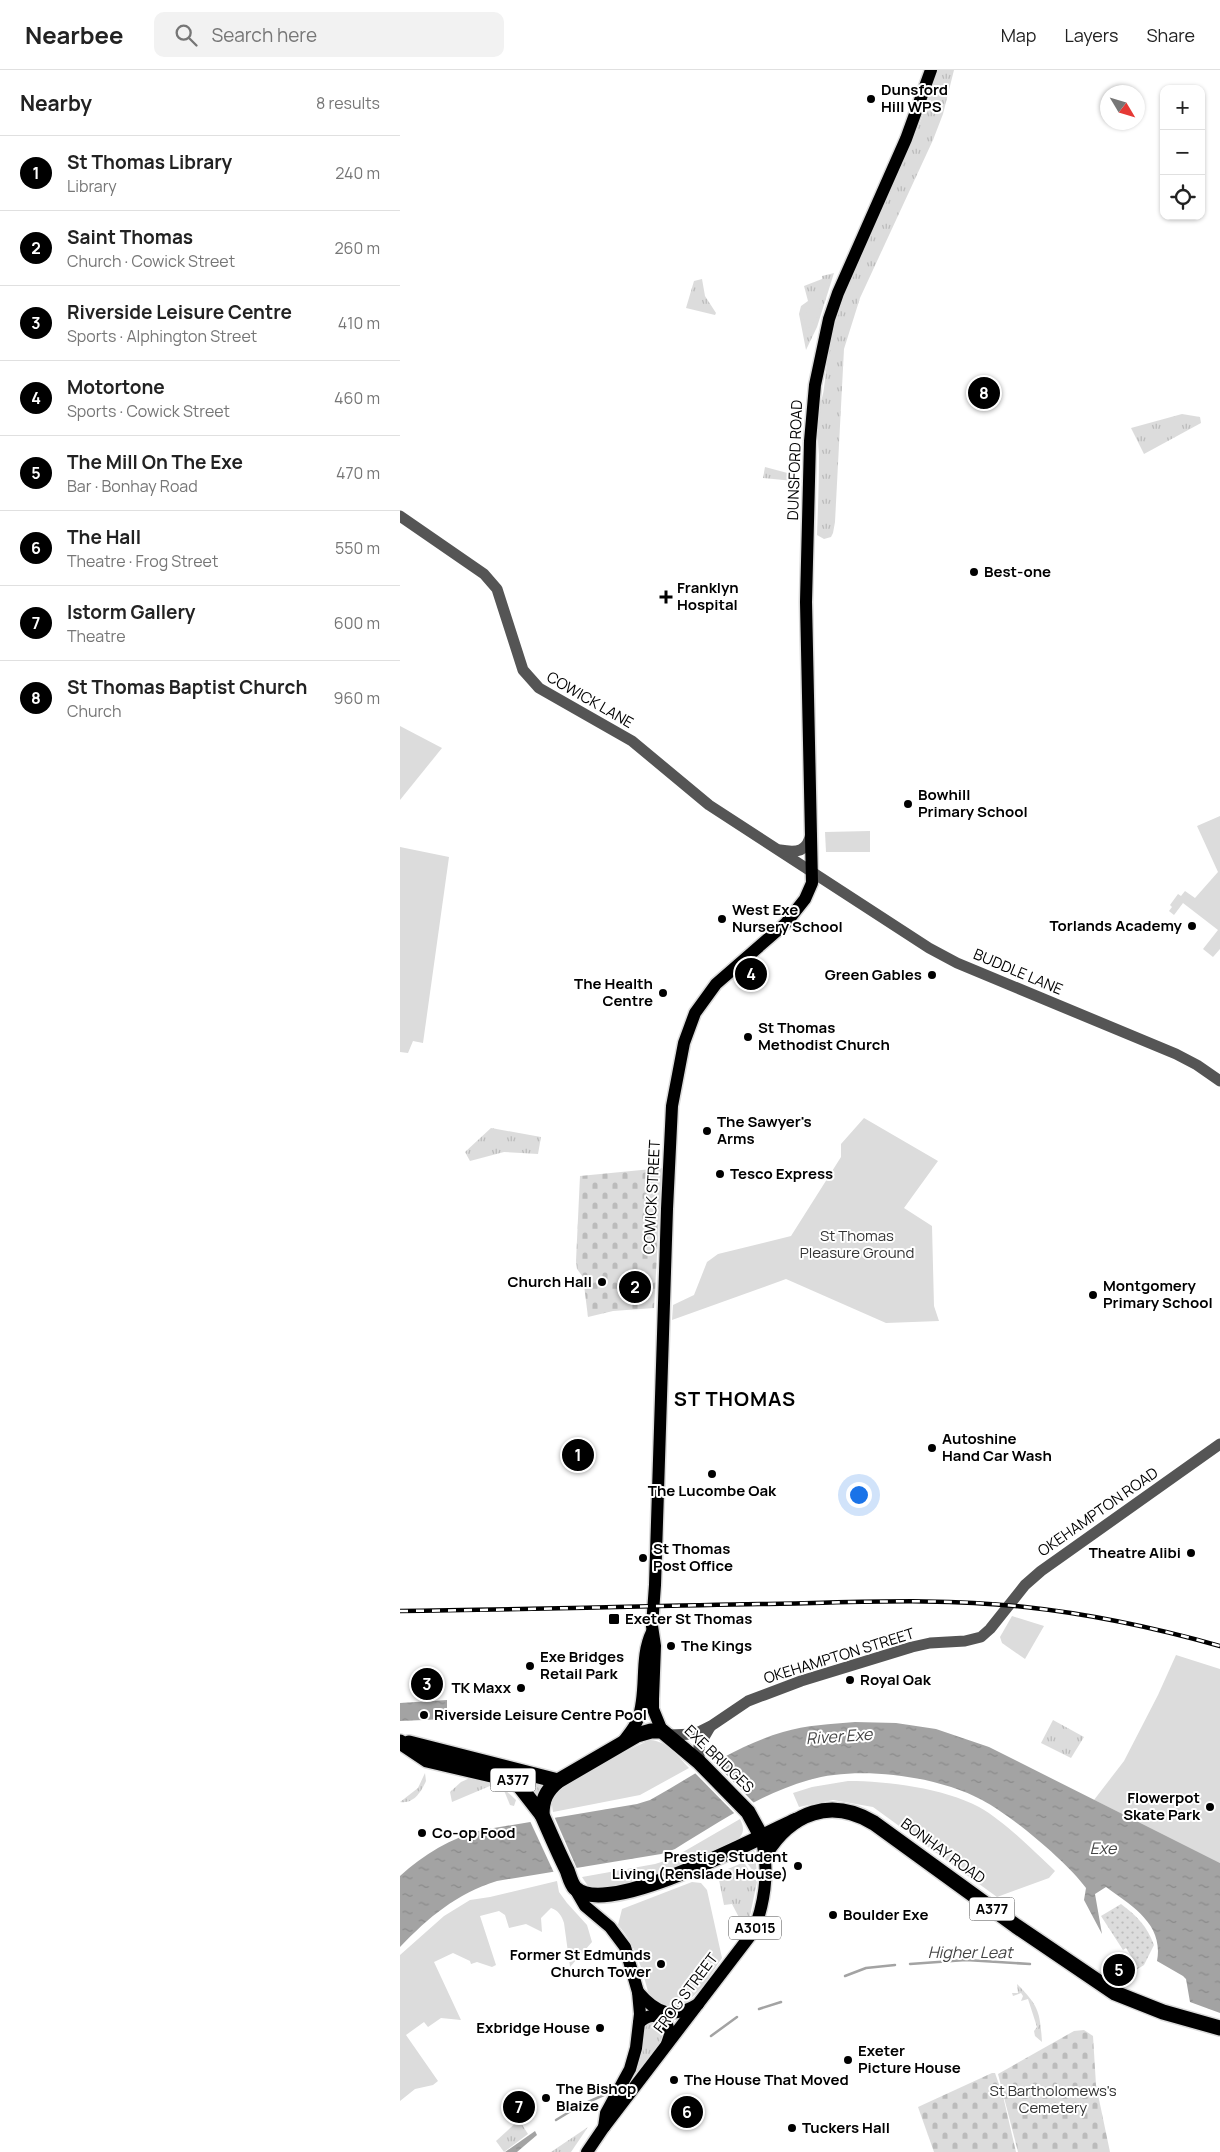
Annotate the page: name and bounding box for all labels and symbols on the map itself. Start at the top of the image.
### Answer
place label: Dunsford Hill WPS [881,79,948,117]
north arrow [1100,85,1145,130]
marker: Dunsford Hill WPS [865,93,877,105]
pin: 8 [968,374,1000,412]
street label: DUNSFORD ROAD [782,399,807,521]
place label: Best-one [984,561,1051,582]
marker: Best-one [968,566,980,578]
place label: Franklyn Hospital [677,577,739,615]
marker: Franklyn Hospital [659,590,673,604]
street label: COWICK LANE [543,666,637,733]
place label: Bowhill Primary School [918,784,1028,822]
marker: Bowhill Primary School [902,798,914,810]
place label: West Exe Nursery School [732,899,843,937]
marker: West Exe Nursery School [716,913,728,925]
place label: Torlands Academy [1050,915,1183,936]
marker: Torlands Academy [1186,920,1198,932]
street label: BUDDLE LANE [970,943,1066,1000]
pin: 4 [735,955,767,993]
place label: Green Gables [825,964,922,985]
marker: Green Gables [926,969,938,981]
place label: The Health Centre [574,973,653,1011]
marker: The Health Centre [657,987,669,999]
place label: St Thomas Methodist Church [758,1017,890,1055]
marker: St Thomas Methodist Church [742,1031,754,1043]
place label: The Sawyer's Arms [717,1111,812,1149]
marker: The Sawyer's Arms [701,1125,713,1137]
street label: COWICK STREET [638,1139,665,1255]
place label: Tesco Express [730,1163,833,1184]
marker: Tesco Express [714,1168,726,1180]
park label: St Thomas Pleasure Ground [800,1225,914,1263]
pin: 2 [619,1268,651,1306]
place label: Church Hall [507,1271,592,1292]
place label: Montgomery Primary School [1103,1275,1213,1313]
marker: Church Hall [596,1276,608,1288]
marker: Montgomery Primary School [1087,1289,1099,1301]
district label: ST THOMAS [674,1385,796,1412]
place label: Autoshine Hand Car Wash [942,1428,1052,1466]
pin: 1 [562,1436,594,1474]
marker: Autoshine Hand Car Wash [926,1442,938,1454]
street label: OKEHAMPTON ROAD [1033,1462,1162,1561]
marker: The Lucombe Oak [706,1468,718,1480]
place label: The Lucombe Oak [648,1480,777,1501]
your location [846,1482,872,1508]
place label: St Thomas Post Office [653,1538,733,1576]
place label: Theatre Alibi [1089,1542,1181,1563]
marker: Theatre Alibi [1185,1547,1197,1559]
marker: St Thomas Post Office [637,1552,649,1564]
place label: Exeter St Thomas [625,1608,752,1629]
marker: Exeter St Thomas [607,1612,621,1626]
street label: OKEHAMPTON STREET [761,1623,917,1688]
place label: The Kings [681,1635,752,1656]
marker: The Kings [665,1640,677,1652]
place label: Exe Bridges Retail Park [540,1646,624,1684]
marker: Exe Bridges Retail Park [524,1660,536,1672]
pin: 3 [411,1665,443,1703]
place label: Royal Oak [860,1669,932,1690]
marker: Royal Oak [844,1674,856,1686]
place label: TK Maxx [451,1677,512,1698]
marker: TK Maxx [515,1682,527,1694]
place label: Riverside Leisure Centre Pool [434,1704,647,1725]
marker: Riverside Leisure Centre Pool [418,1709,430,1721]
street label: EXE BRIDGES [680,1720,759,1797]
water label: River Exe [805,1723,875,1749]
road number: A377 [490,1768,536,1792]
place label: Flowerpot Skate Park [1123,1787,1201,1825]
marker: Flowerpot Skate Park [1204,1801,1216,1813]
street label: BONHAY ROAD [897,1813,990,1888]
place label: Co-op Food [432,1822,516,1843]
marker: Co-op Food [416,1827,428,1839]
water label: Exe [1090,1837,1118,1859]
place label: Prestige Student Living (Renslade House) [612,1846,788,1884]
marker: Prestige Student Living (Renslade House) [792,1860,804,1872]
road number: A377 [970,1898,1014,1920]
place label: Boulder Exe [843,1904,928,1925]
marker: Boulder Exe [827,1909,839,1921]
road number: A3015 [729,1916,781,1940]
water label: Higher Leat [928,1941,1014,1963]
place label: Former St Edmunds Church Tower [510,1944,651,1982]
street label: FROG STREET [649,1948,723,2037]
pin: 5 [1103,1951,1135,1989]
marker: Former St Edmunds Church Tower [655,1958,667,1970]
place label: Exbridge House [476,2017,590,2038]
marker: Exbridge House [594,2022,606,2034]
place label: Exeter Picture House [858,2040,961,2078]
marker: Exeter Picture House [842,2054,854,2066]
place label: The House That Moved [684,2069,849,2090]
marker: The House That Moved [668,2074,680,2086]
place label: The Bishop Blaize [556,2078,636,2116]
park label: St Bartholomews's Cemetery [989,2080,1117,2118]
pin: 7 [503,2088,535,2126]
marker: The Bishop Blaize [540,2092,552,2104]
pin: 6 [671,2093,703,2131]
place label: Tuckers Hall [802,2117,890,2138]
marker: Tuckers Hall [786,2122,798,2134]

